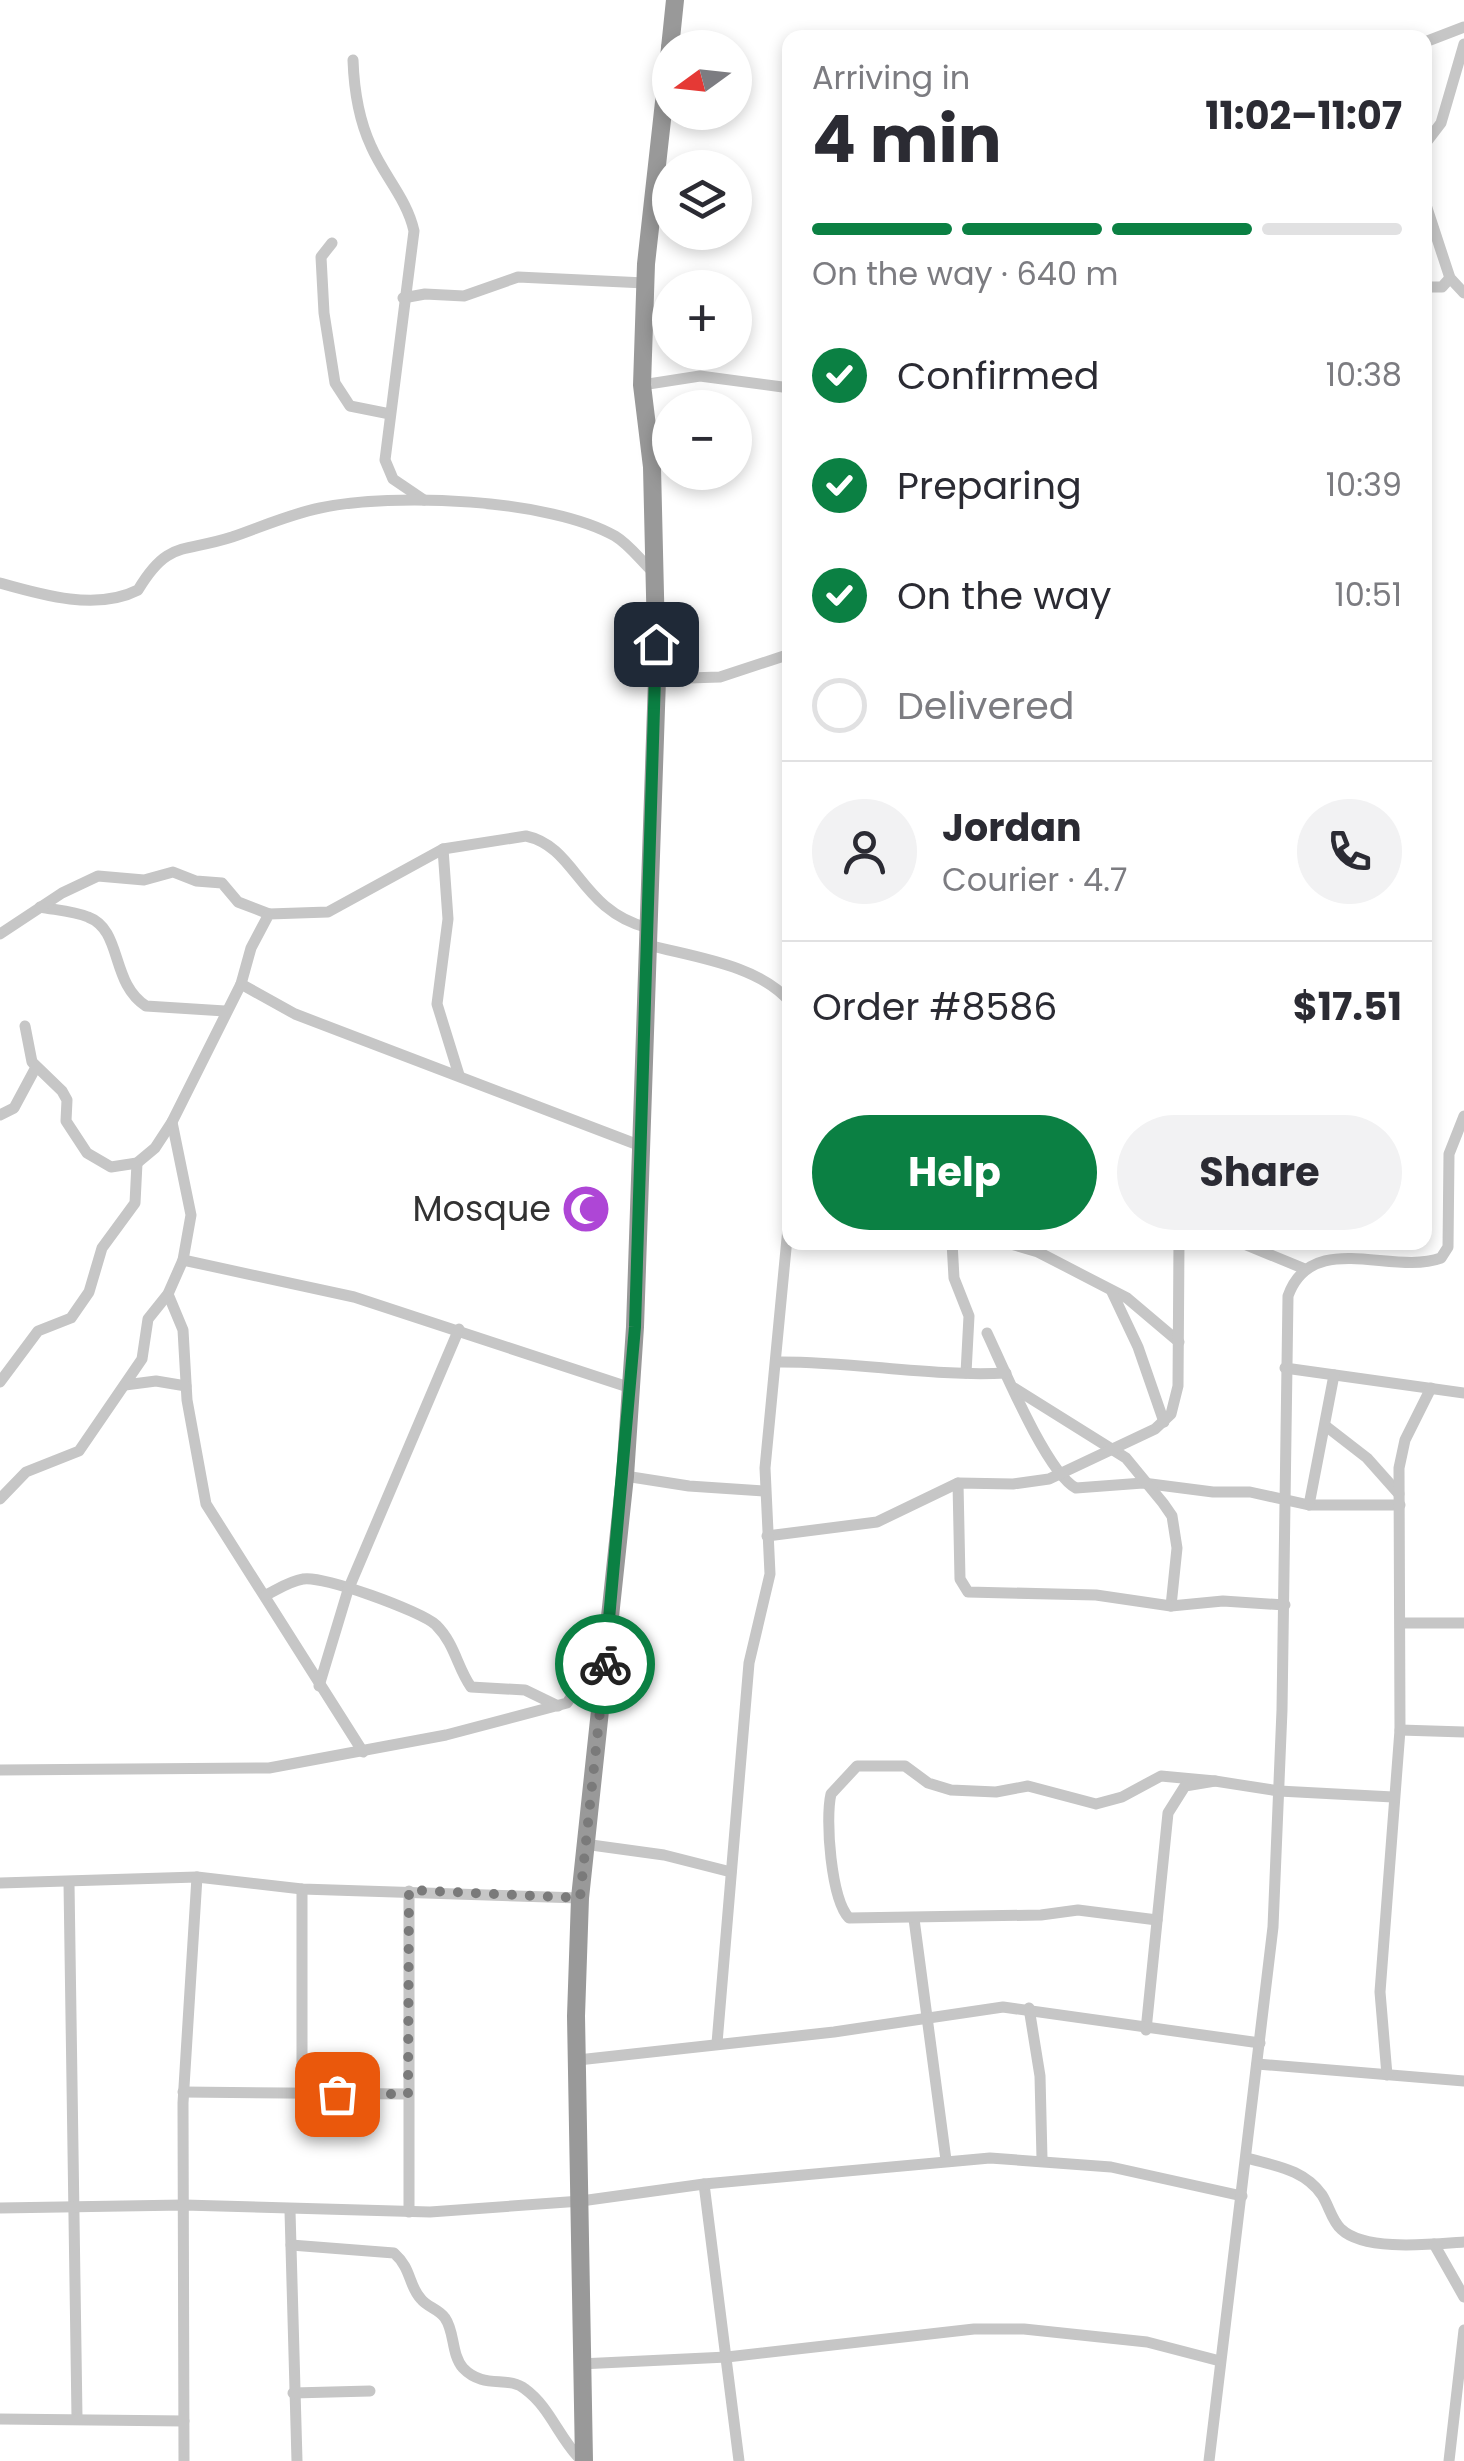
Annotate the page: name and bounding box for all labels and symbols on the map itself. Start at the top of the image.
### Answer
north arrow [652,30,752,130]
pin [614,602,699,687]
mosque icon: Mosque [560,1183,612,1235]
place label: Mosque [412,1184,551,1233]
courier [555,1614,655,1714]
pin [295,2052,380,2137]

